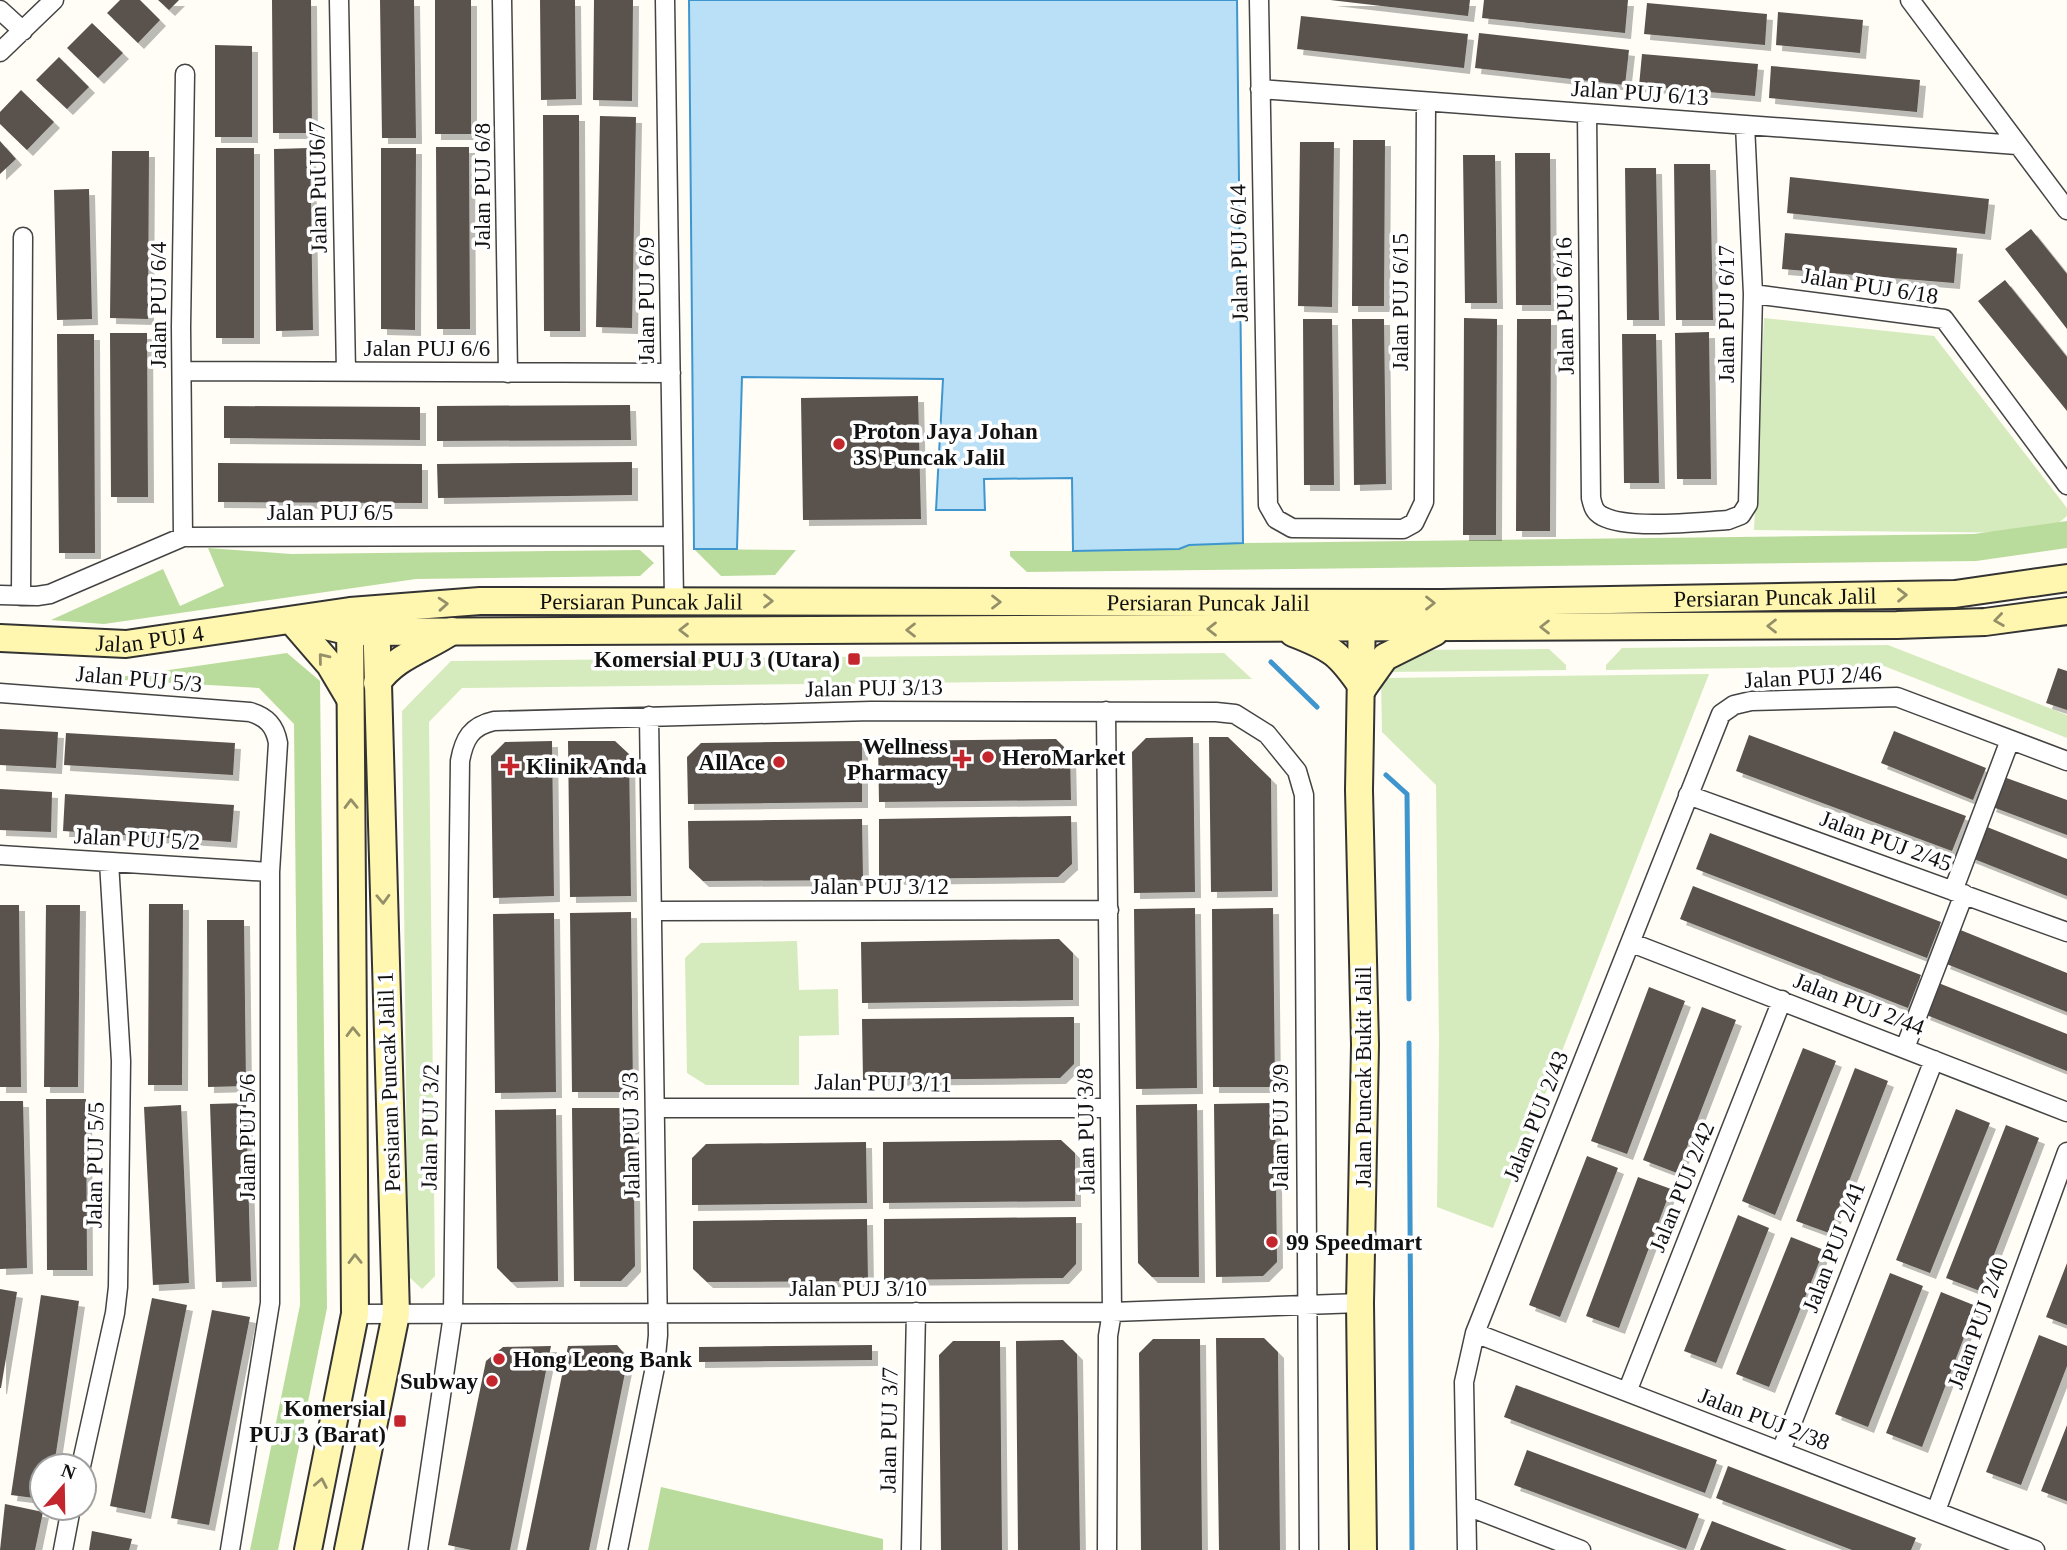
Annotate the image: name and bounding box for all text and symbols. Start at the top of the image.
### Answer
street label: Jalan PUJ 6/13 [1570,76,1710,110]
street label: Jalan PuUJ6/7 [304,121,332,253]
street label: Jalan PUJ 6/8 [470,123,495,249]
street label: Jalan PUJ 6/14 [1225,183,1253,322]
street label: Jalan PUJ 6/15 [1388,233,1413,371]
street label: Jalan PUJ 6/9 [634,237,659,363]
street label: Jalan PUJ 6/16 [1551,237,1579,375]
street label: Jalan PUJ 6/4 [146,241,171,368]
street label: Jalan PUJ 6/17 [1714,245,1739,383]
street label: Jalan PUJ 6/18 [1800,263,1940,309]
street label: Jalan PUJ 6/6 [364,336,490,361]
place label: Proton Jaya Johan 3S Puncak Jalil [853,419,1038,470]
marker: Proton Jaya Johan 3S Puncak Jalil [831,436,847,452]
street label: Jalan PUJ 6/5 [267,500,393,525]
street label: Persiaran Puncak Jalil [1673,583,1877,611]
one-way arrow [1898,587,1908,603]
street label: Persiaran Puncak Jalil [539,589,743,614]
street label: Persiaran Puncak Jalil [1106,590,1310,615]
one-way arrow [764,593,774,609]
one-way arrow [991,594,1002,610]
one-way arrow [1425,595,1436,611]
one-way arrow [438,597,449,612]
one-way arrow [1994,612,2005,627]
one-way arrow [1766,618,1777,634]
one-way arrow [1539,619,1549,635]
street label: Jalan PUJ 4 [95,620,206,657]
one-way arrow [1207,621,1217,637]
one-way arrow [678,622,689,638]
one-way arrow [906,622,916,638]
place label: Komersial PUJ 3 (Utara) [594,647,840,672]
marker: Komersial PUJ 3 (Utara) [846,651,862,667]
one-way arrow [319,653,332,665]
street label: Jalan PUJ 5/3 [75,661,203,697]
street label: Jalan PUJ 2/46 [1743,661,1883,693]
street label: Jalan PUJ 3/13 [805,674,943,702]
place label: Wellness Pharmacy [847,734,948,785]
place label: HeroMarket [1002,745,1126,770]
marker: HeroMarket [980,749,996,765]
place label: AllAce [699,750,765,775]
marker: Wellness Pharmacy [954,751,970,767]
place label: Klinik Anda [526,754,647,779]
marker: AllAce [771,754,787,770]
marker: Klinik Anda [500,756,520,776]
one-way arrow [343,798,358,809]
street label: Jalan PUJ 2/45 [1817,806,1955,876]
street label: Jalan PUJ 5/2 [73,823,201,855]
street label: Jalan PUJ 3/12 [811,874,949,899]
one-way arrow [375,894,391,904]
street label: Jalan Puncak Bukit Jalil [1351,966,1376,1188]
street label: Jalan PUJ 2/44 [1790,968,1928,1041]
street label: Persiaran Puncak Jalil 1 [373,971,405,1193]
one-way arrow [345,1026,361,1036]
street label: Jalan PUJ 2/43 [1499,1047,1573,1185]
street label: Jalan PUJ 3/2 [416,1064,444,1190]
street label: Jalan PUJ 3/9 [1268,1064,1293,1190]
street label: Jalan PUJ 3/8 [1072,1068,1100,1194]
street label: Jalan PUJ 3/11 [814,1069,952,1097]
street label: Jalan PUJ 3/3 [617,1072,645,1198]
street label: Jalan PUJ 5/6 [235,1074,260,1200]
street label: Jalan PUJ 5/5 [81,1102,109,1228]
street label: Jalan PUJ 2/42 [1645,1118,1719,1256]
street label: Jalan PUJ 2/41 [1798,1178,1870,1316]
place label: 99 Speedmart [1286,1230,1422,1255]
marker: 99 Speedmart [1264,1234,1280,1250]
one-way arrow [347,1253,363,1264]
street label: Jalan PUJ 2/40 [1943,1254,2013,1392]
street label: Jalan PUJ 3/10 [789,1276,927,1301]
place label: Hong Leong Bank [513,1347,692,1372]
marker: Hong Leong Bank [491,1351,507,1367]
street label: Jalan PUJ 3/7 [875,1367,903,1493]
place label: Subway [400,1369,479,1394]
marker: Subway [484,1373,500,1389]
street label: Jalan PUJ 2/38 [1695,1383,1833,1455]
place label: Komersial PUJ 3 (Barat) [249,1396,386,1447]
marker: Komersial PUJ 3 (Barat) [392,1413,408,1429]
north arrow [28,1452,98,1522]
text: N [59,1459,79,1484]
one-way arrow [313,1477,328,1489]

